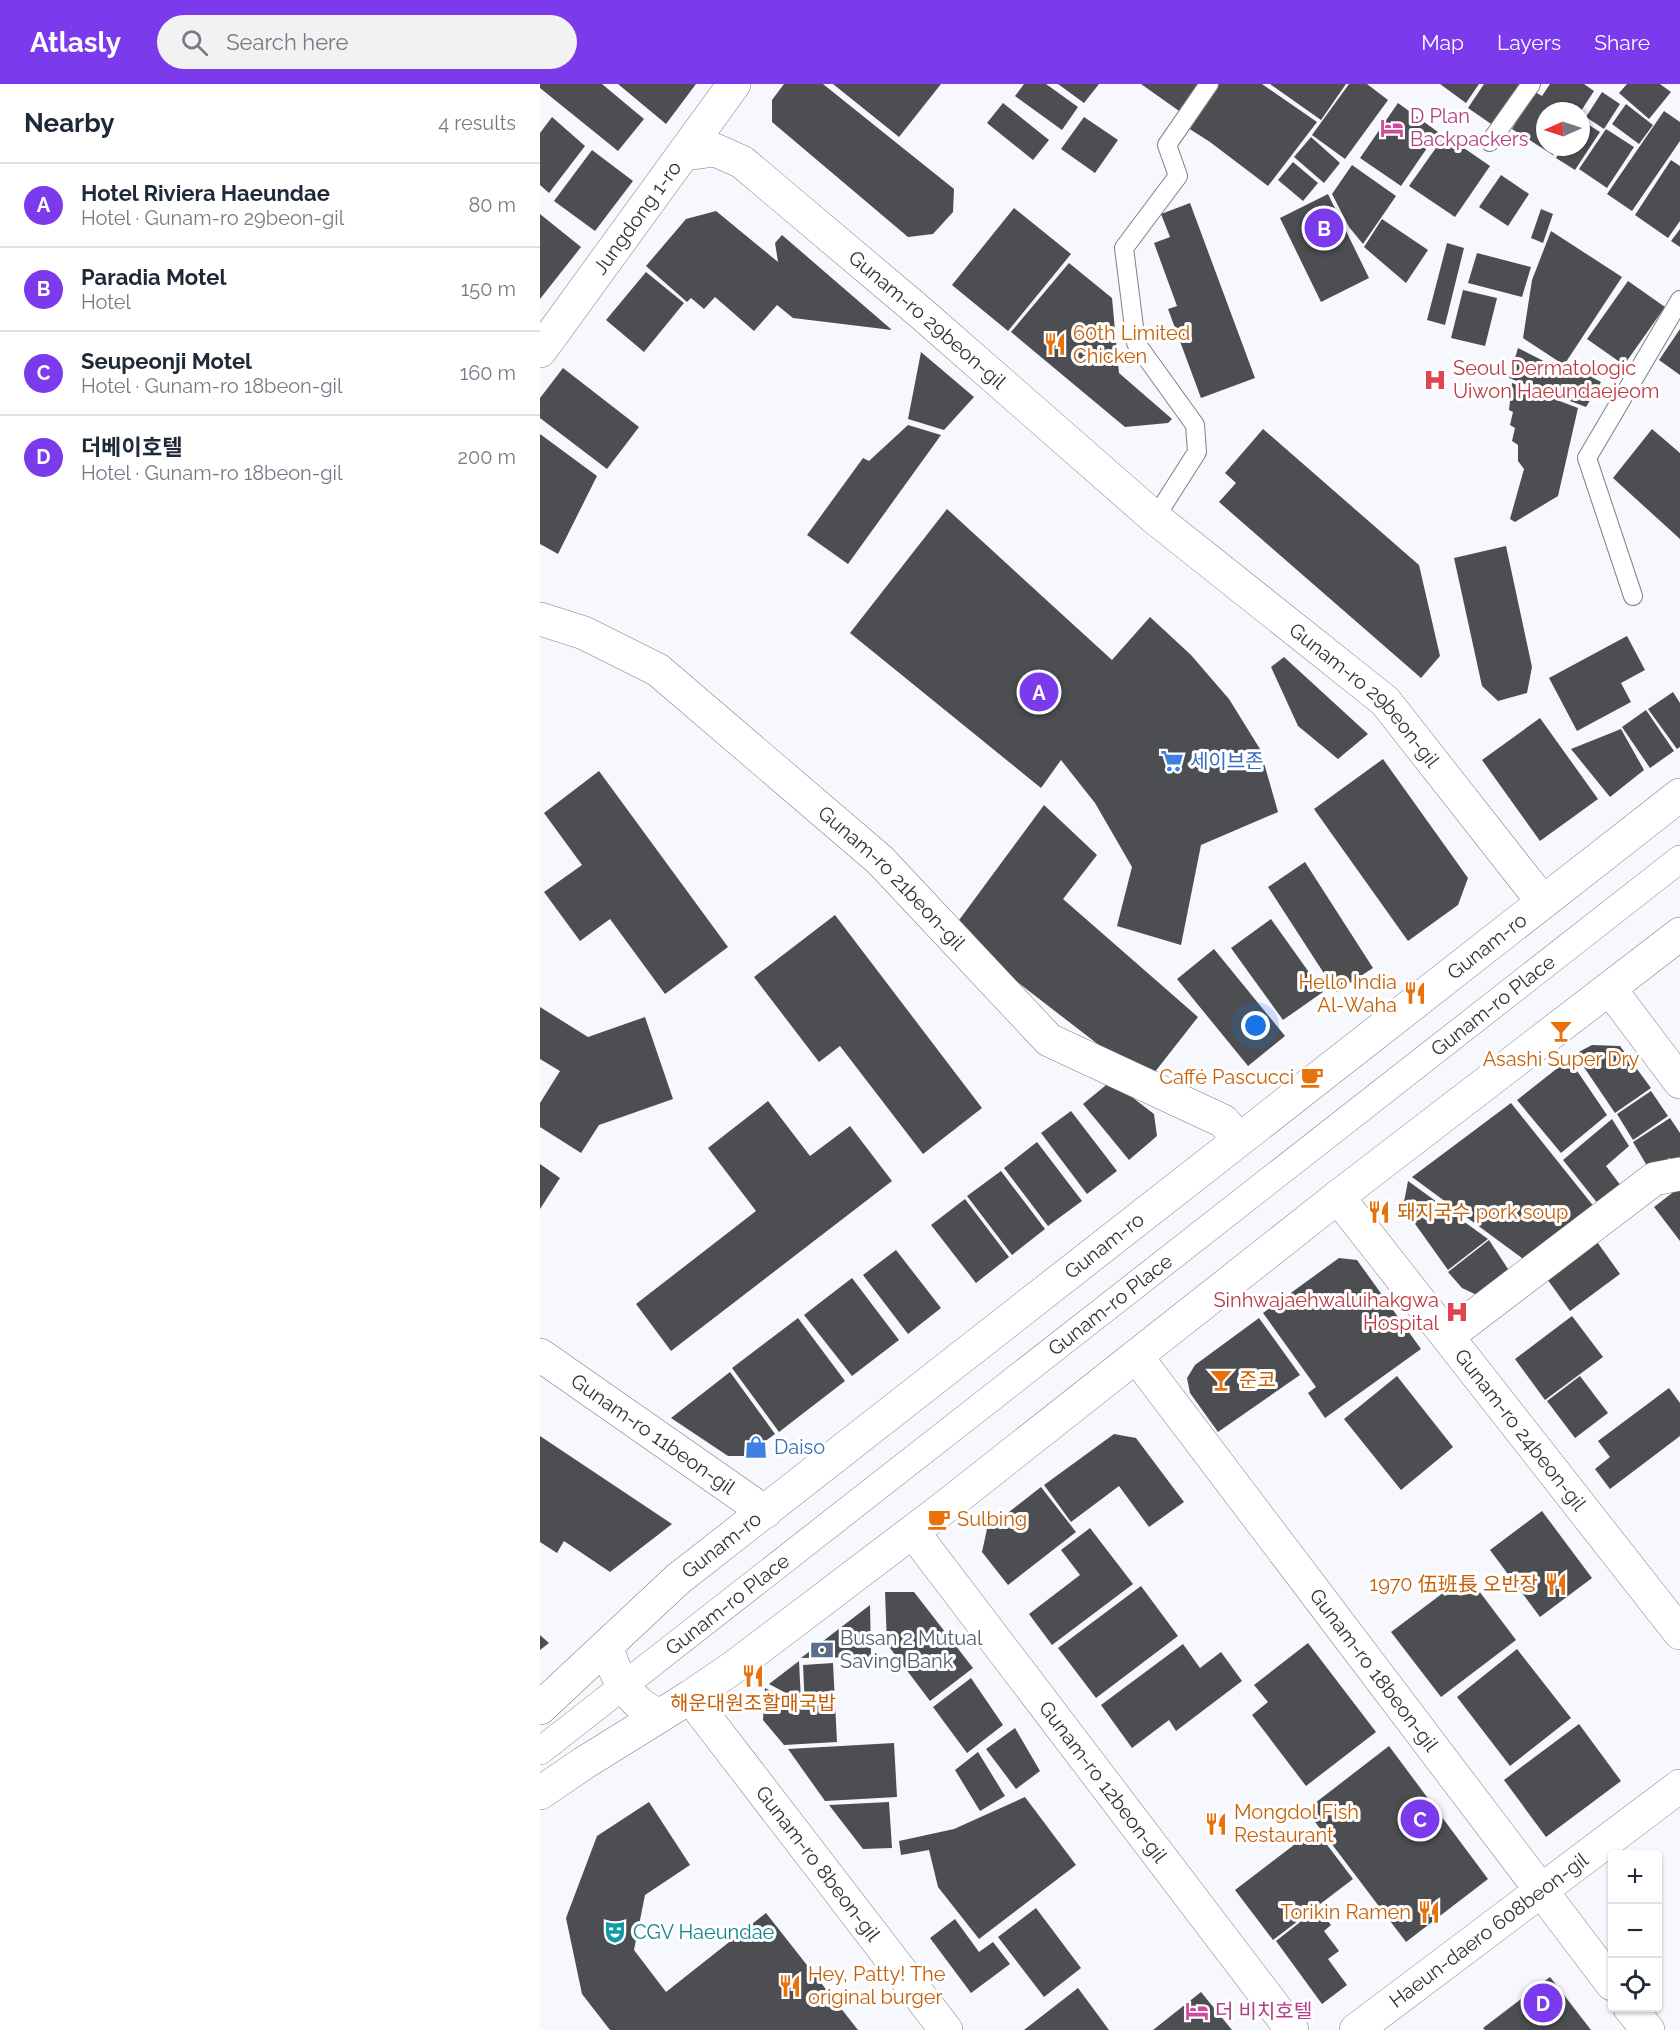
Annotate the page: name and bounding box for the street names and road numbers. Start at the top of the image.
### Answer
street label: Jungdong 1-ro [588,156,686,279]
street label: Gunam-ro 29beon-gil [844,245,1011,394]
street label: Gunam-ro 29beon-gil [1284,618,1445,772]
street label: Gunam-ro 21beon-gil [813,801,971,956]
street label: Gunam-ro [1442,908,1531,985]
street label: Gunam-ro Place [1426,949,1560,1061]
street label: Gunam-ro [1060,1207,1149,1284]
street label: Gunam-ro Place [1043,1249,1177,1361]
street label: Gunam-ro 24beon-gil [1450,1344,1592,1516]
street label: Gunam-ro 11beon-gil [566,1368,740,1500]
street label: Gunam-ro [677,1507,766,1584]
street label: Gunam-ro Place [661,1548,794,1660]
street label: Gunam-ro 18beon-gil [1305,1584,1444,1757]
street label: Gunam-ro 12beon-gil [1034,1696,1173,1868]
street label: Gunam-ro 8beon-gil [751,1781,886,1946]
street label: Haeun-daero 608beon-gil [1384,1847,1593,2013]

